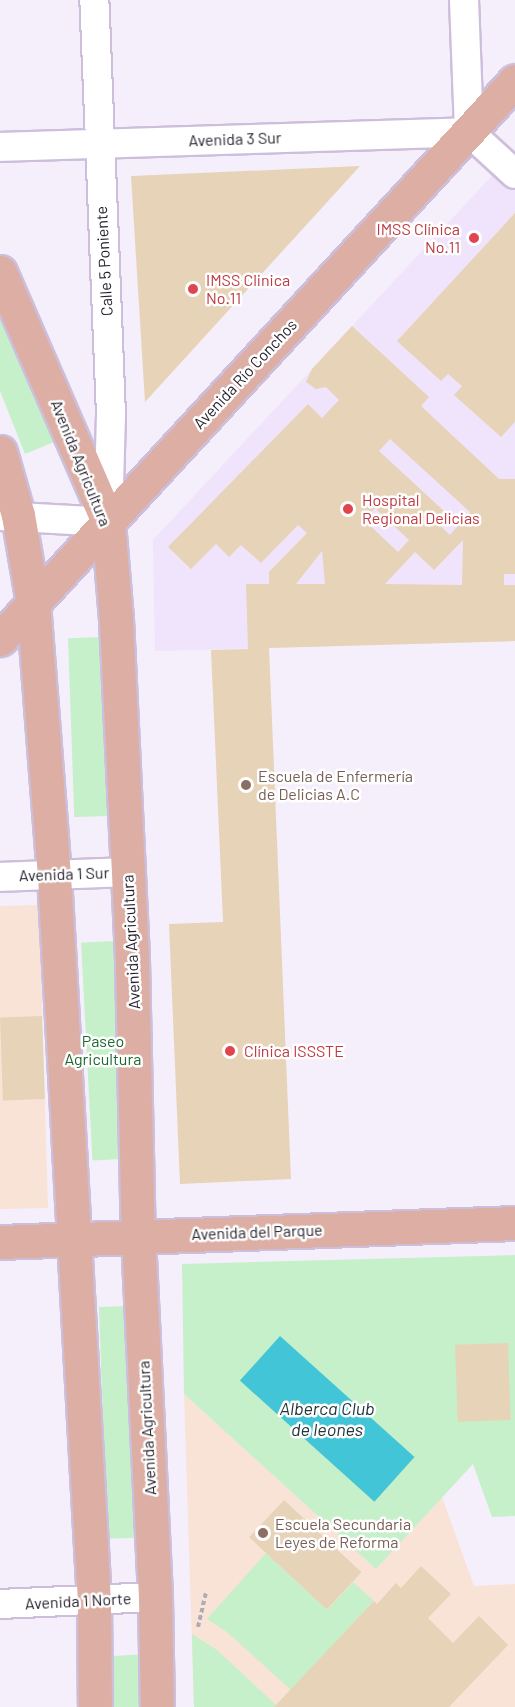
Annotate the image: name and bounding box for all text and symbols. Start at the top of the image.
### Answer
street label: Avenida 3 Sur [188,128,282,150]
street label: Calle 5 Poniente [92,205,116,317]
place label: IMSS Clínica No.11 [377,219,460,257]
marker: IMSS Clínica No.11 [465,229,483,247]
place label: IMSS Clinica No.11 [206,270,290,308]
marker: IMSS Clinica No.11 [184,280,202,298]
street label: Avenida Río Conchos [189,315,301,433]
street label: Avenida Agricultura [47,397,115,529]
place label: Hospital Regional Delicias [362,490,480,528]
marker: Hospital Regional Delicias [339,500,357,518]
place label: Escuela de Enfermería de Delicias A.C [258,766,413,804]
marker: Escuela de Enfermería de Delicias A.C [239,778,253,792]
street label: Avenida 1 Sur [18,863,110,885]
street label: Avenida Agricultura [118,874,144,1010]
park label: Paseo Agricultura [65,1031,141,1069]
place label: Clínica ISSSTE [244,1041,344,1061]
marker: Clínica ISSSTE [221,1042,239,1060]
street label: Avenida del Parque [191,1220,323,1244]
street label: Avenida Agricultura [134,1360,160,1496]
water label: Alberca Club de leones [279,1398,375,1440]
place label: Escuela Secundaria Leyes de Reforma [275,1514,411,1552]
marker: Escuela Secundaria Leyes de Reforma [256,1526,270,1540]
street label: Avenida 1 Norte [24,1589,132,1613]

